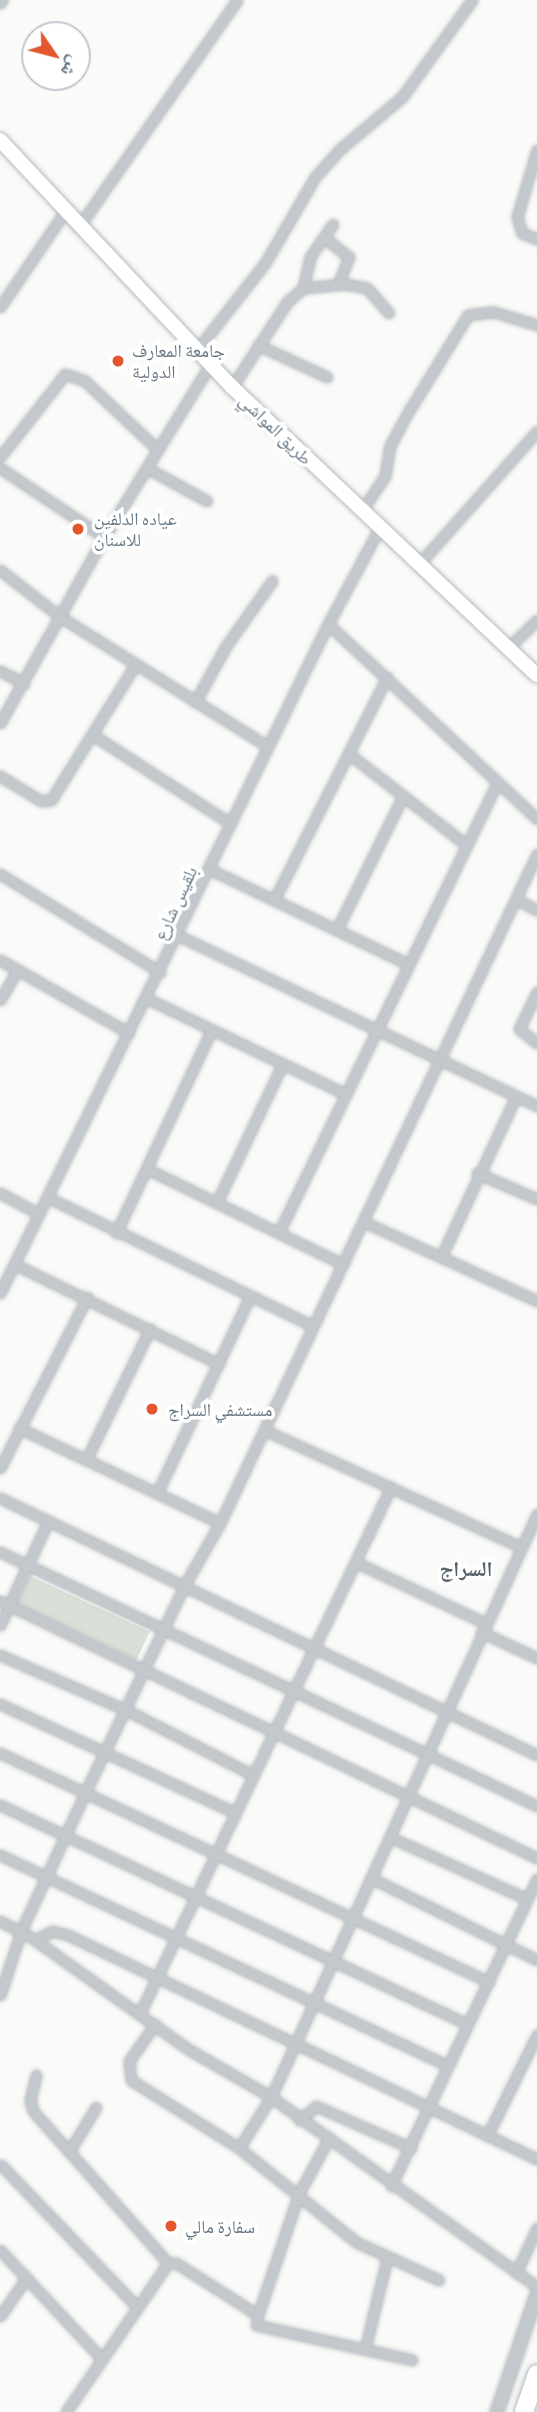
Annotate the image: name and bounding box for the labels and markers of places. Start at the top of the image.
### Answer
place label: جامعة المعارف الدولية [132,340,225,382]
marker: جامعة المعارف الدولية [110,353,126,369]
place label: عياده الدلفين للاسنان [94,508,177,550]
marker: عياده الدلفين للاسنان [68,519,88,539]
place label: مستشفي السراج [168,1398,272,1420]
marker: مستشفي السراج [142,1399,162,1419]
place label: سفارة مالي [185,2215,255,2237]
marker: سفارة مالي [163,2218,179,2234]

